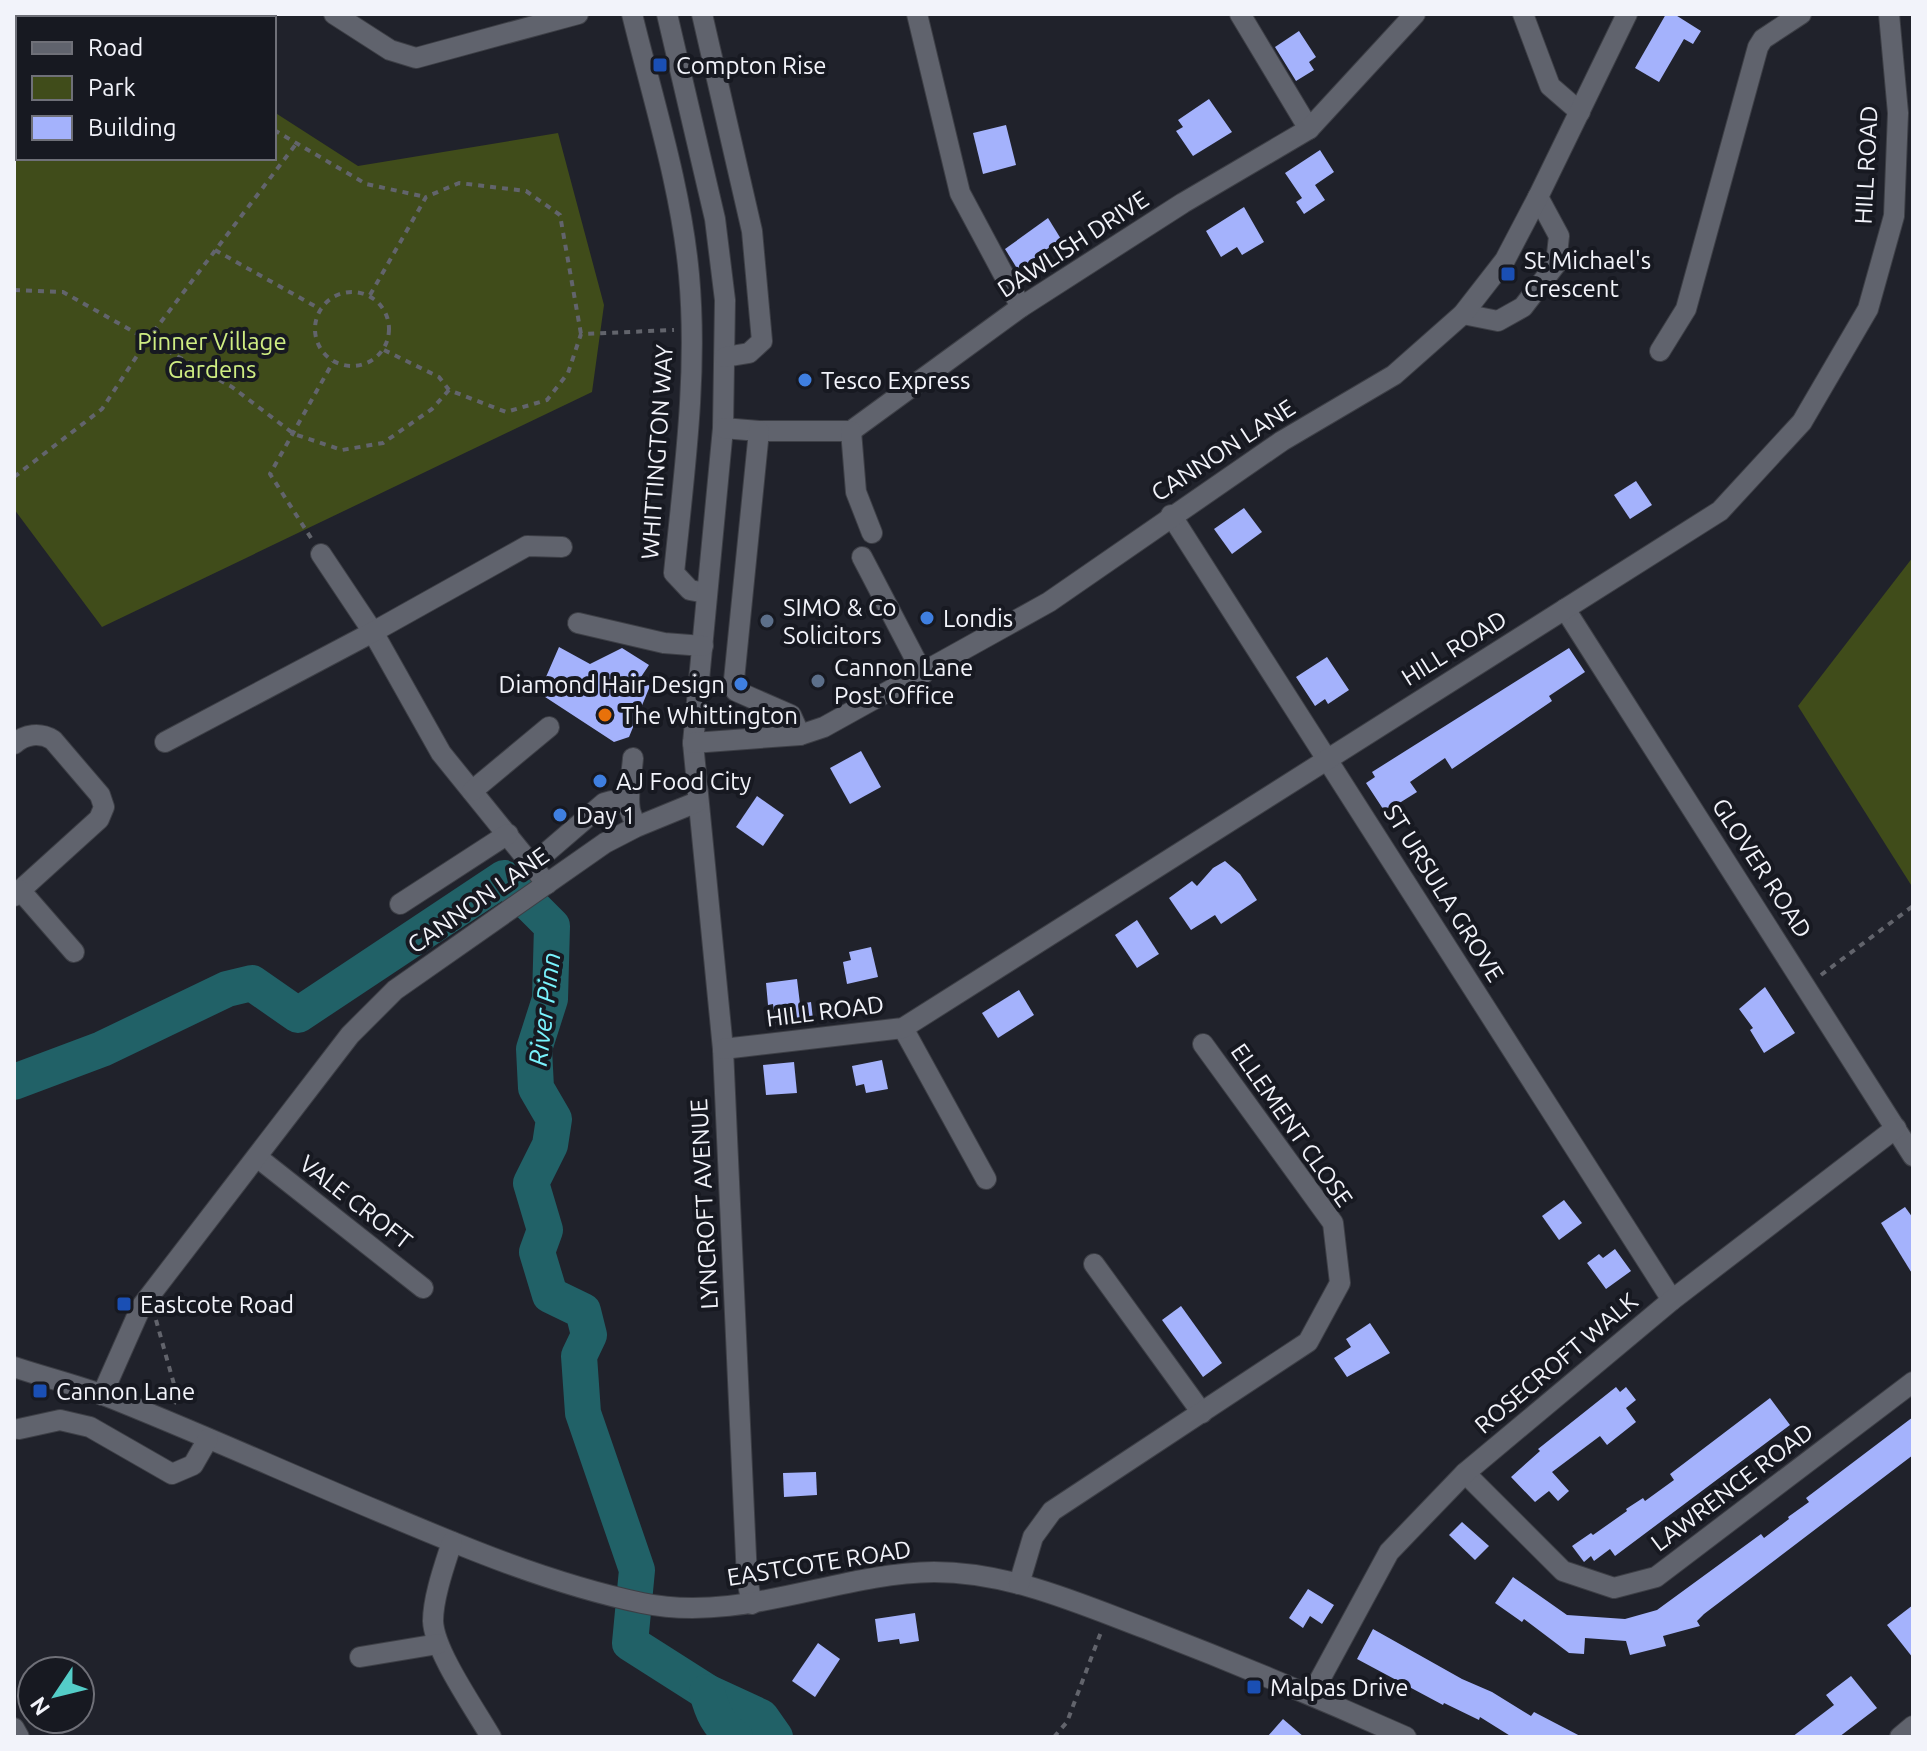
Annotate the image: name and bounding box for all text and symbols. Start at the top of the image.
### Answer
legend [16,16,276,160]
text: Road [88,34,143,61]
place label: Compton Rise [676,52,827,79]
marker: Compton Rise [651,56,669,74]
text: Park [88,74,136,101]
street label: HILL ROAD [1849,105,1883,225]
text: Building [88,114,176,141]
street label: DAWLISH DRIVE [993,185,1153,303]
place label: St Michael's Crescent [1524,247,1651,302]
marker: St Michael's Crescent [1499,265,1517,283]
park label: Pinner Village Gardens [137,328,287,383]
street label: WHITTINGTON WAY [636,344,678,560]
place label: Tesco Express [821,367,971,394]
marker: Tesco Express [796,371,814,389]
street label: CANNON LANE [1146,394,1300,506]
place label: SIMO & Co Solicitors [783,594,897,649]
place label: Londis [943,605,1013,632]
street label: HILL ROAD [1397,605,1511,691]
marker: Londis [918,609,936,627]
marker: SIMO & Co Solicitors [758,612,776,630]
place label: Cannon Lane Post Office [834,654,973,709]
place label: Diamond Hair Design [498,671,725,698]
marker: Cannon Lane Post Office [809,672,827,690]
marker: Diamond Hair Design [732,675,750,693]
place label: The Whittington [621,702,798,729]
marker: The Whittington [596,706,614,724]
place label: AJ Food City [616,768,752,795]
marker: AJ Food City [591,772,609,790]
street label: GLOVER ROAD [1707,793,1817,943]
street label: ST URSULA GROVE [1379,800,1509,986]
place label: Day 1 [576,802,636,829]
marker: Day 1 [551,806,569,824]
street label: CANNON LANE [402,841,554,959]
water label: River Pinn [523,950,565,1068]
street label: HILL ROAD [764,990,886,1032]
street label: ELLEMENT CLOSE [1226,1038,1358,1212]
street label: LYNCROFT AVENUE [685,1098,723,1310]
street label: VALE CROFT [294,1150,418,1254]
street label: ROSECROFT WALK [1469,1287,1643,1439]
place label: Eastcote Road [140,1291,294,1318]
marker: Eastcote Road [115,1295,133,1313]
place label: Cannon Lane [56,1378,195,1405]
marker: Cannon Lane [31,1382,49,1400]
street label: LAWRENCE ROAD [1646,1417,1818,1557]
street label: EASTCOTE ROAD [725,1535,913,1591]
north arrow [16,1655,96,1735]
place label: Malpas Drive [1270,1674,1409,1701]
marker: Malpas Drive [1245,1678,1263,1696]
text: N [24,1693,54,1721]

